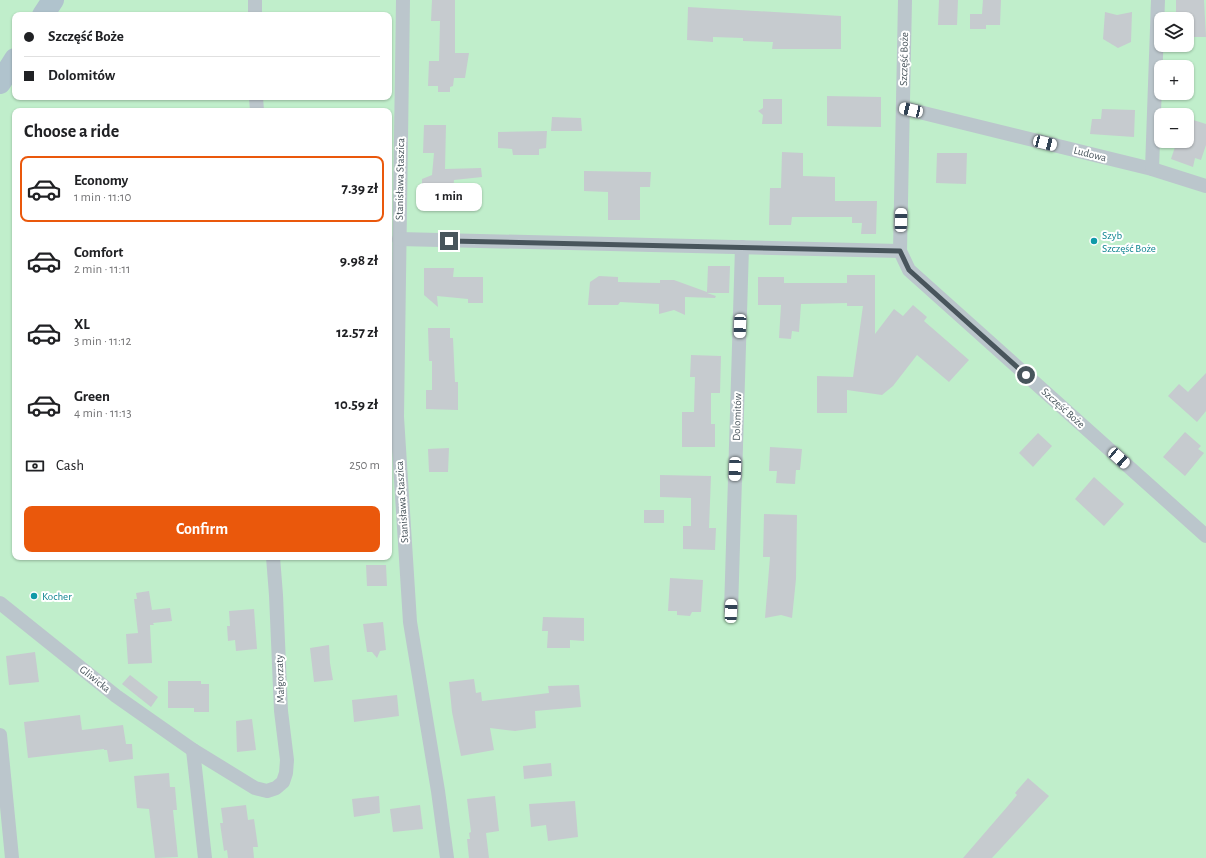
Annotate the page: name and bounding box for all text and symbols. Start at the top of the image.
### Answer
map controls [1154,12,1194,148]
button: layers [1154,12,1194,52]
text: Szczęść Boże [48,29,124,44]
street label: Szczęść Boże [898,32,910,86]
button: + [1154,60,1194,100]
text: Dolomitów [48,68,115,83]
car [898,101,924,119]
button: − [1154,108,1194,148]
text: Choose a ride [24,123,119,141]
car [1032,134,1058,152]
street label: Stanisława Staszica [394,138,406,220]
street label: Ludowa [1072,145,1108,163]
icon: car [26,171,62,207]
text: Economy [74,173,128,188]
text: 7.39 zł [341,181,378,196]
callout: 1 min [416,183,482,211]
text: 1 min [435,190,463,203]
text: 1 min · 11:10 [74,191,131,204]
car [895,208,907,232]
place label: Szyb Szczęść Boże [1102,230,1156,254]
route end [440,232,458,250]
marker: Szyb Szczęść Boże [1089,236,1099,246]
icon: car [26,243,62,279]
text: Comfort [74,245,123,260]
text: 9.98 zł [340,253,378,268]
text: 2 min · 11:11 [74,263,130,276]
car [734,314,746,338]
icon: car [26,315,62,351]
text: XL [74,317,90,332]
text: 12.57 zł [336,325,378,340]
text: 3 min · 11:12 [74,335,131,348]
route start [1017,366,1035,384]
street label: Szczęść Boże [1039,386,1087,430]
icon: car [26,387,62,423]
text: Green [74,389,110,404]
street label: Dolomitów [731,392,743,441]
text: 10.59 zł [335,397,378,412]
text: 4 min · 11:13 [74,407,132,420]
car [1106,446,1132,470]
icon: cash [24,455,46,477]
car [729,457,741,481]
text: Cash [56,458,84,473]
text: 250 m [349,459,380,472]
street label: Stanisława Staszica [394,461,410,543]
button: Confirm [24,506,380,552]
marker: Kocher [29,591,39,601]
place label: Kocher [42,591,72,602]
car [725,599,737,623]
street label: Małgorzaty [274,654,286,703]
street label: Gliwicka [78,663,112,695]

